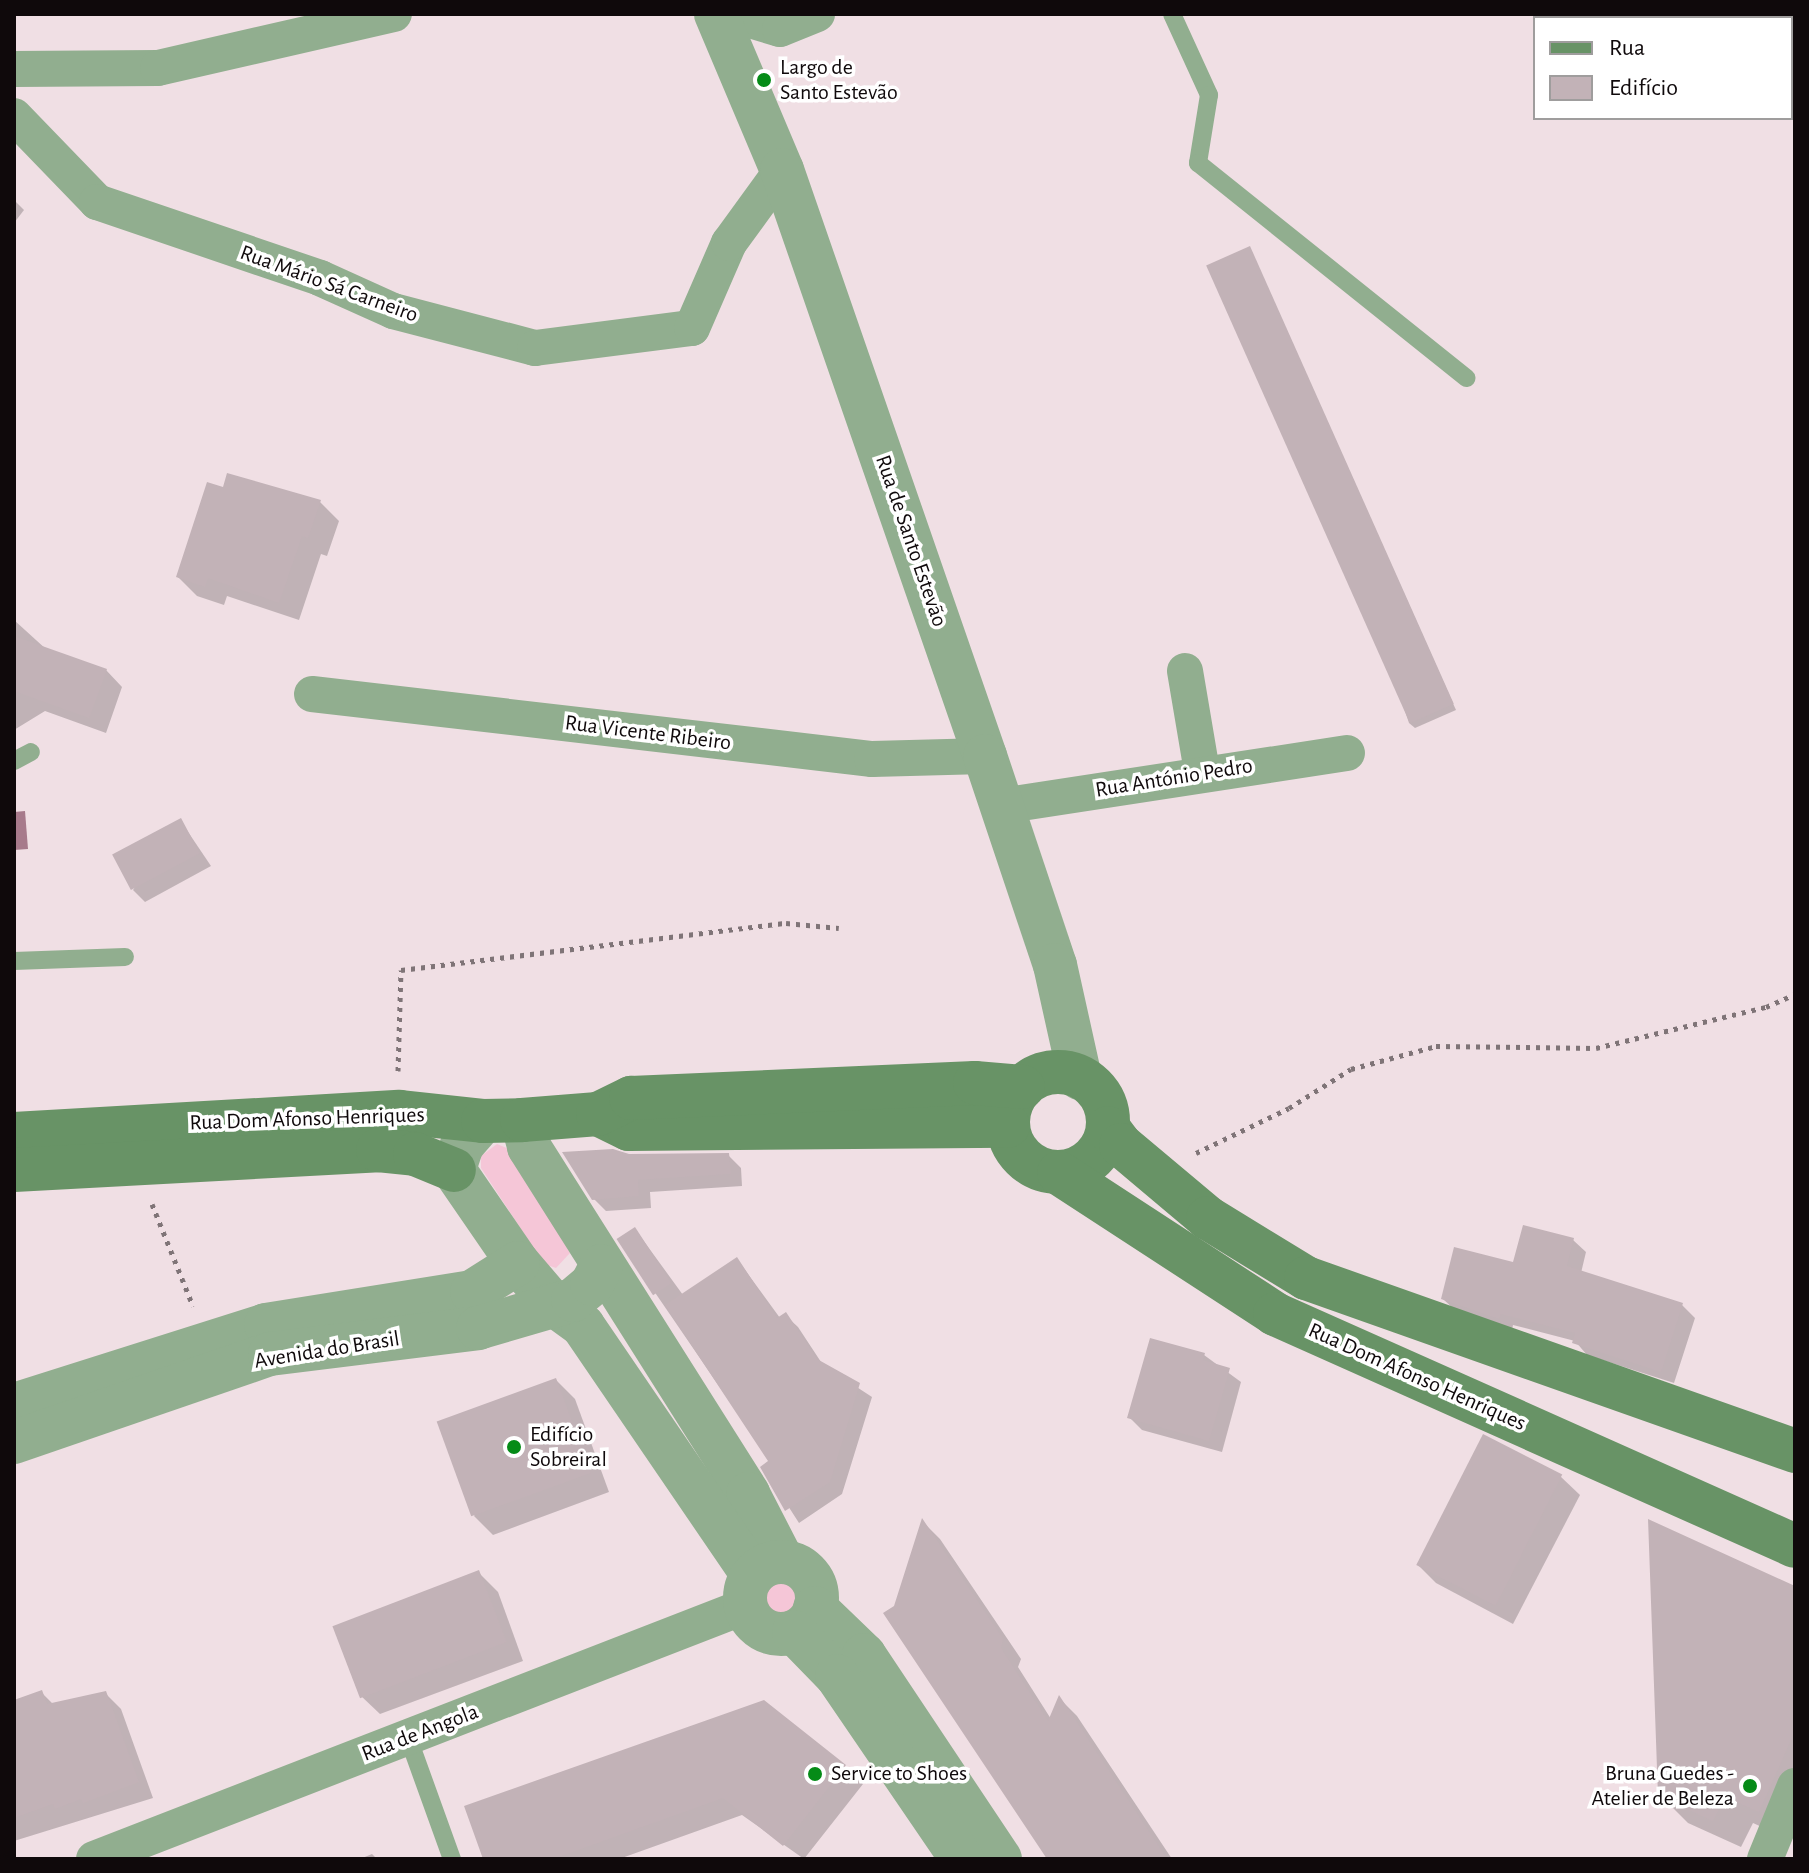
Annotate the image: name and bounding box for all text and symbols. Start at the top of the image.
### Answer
legend [1533,16,1793,120]
text: Rua [1609,36,1645,60]
place label: Largo de Santo Estevão [780,54,898,106]
marker: Largo de Santo Estevão [755,71,773,89]
text: Edifício [1609,76,1678,100]
street label: Rua Mário Sá Carneiro [236,240,422,328]
street label: Rua de Santo Estevão [869,452,953,630]
street label: Rua Vicente Ribeiro [563,710,733,756]
street label: Rua António Pedro [1093,753,1255,803]
street label: Rua Dom Afonso Henriques [189,1102,425,1136]
street label: Rua Dom Afonso Henriques [1304,1317,1530,1437]
street label: Avenida do Brasil [253,1325,401,1375]
place label: Edifício Sobreiral [530,1421,607,1472]
marker: Edifício Sobreiral [505,1438,523,1456]
street label: Rua de Angola [358,1699,482,1767]
place label: Bruna Guedes - Atelier de Beleza [1592,1760,1734,1812]
place label: Service to Shoes [831,1761,967,1787]
marker: Service to Shoes [806,1765,824,1783]
marker: Bruna Guedes - Atelier de Beleza [1741,1777,1759,1795]

